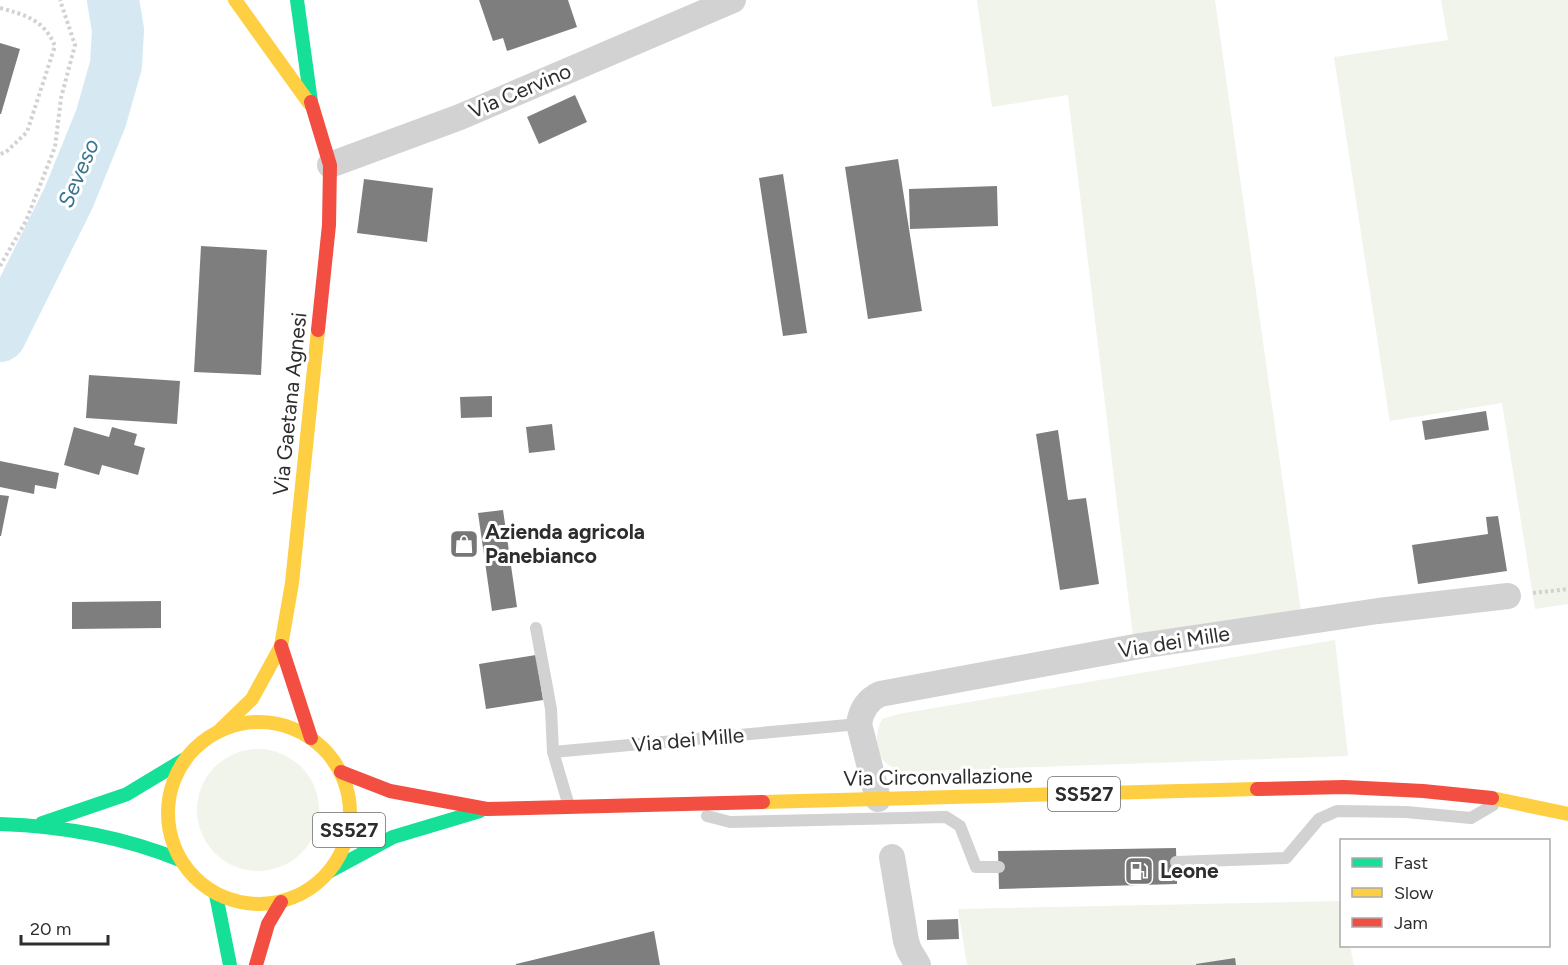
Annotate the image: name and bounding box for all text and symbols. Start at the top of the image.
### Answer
street label: Via Cervino [465,58,575,123]
water label: Seveso [52,135,105,212]
street label: Via Gaetana Agnesi [267,311,312,497]
place label: Azienda agricola Panebianco [485,519,645,568]
shop icon: Azienda agricola Panebianco [448,528,480,560]
street label: Via dei Mille [1116,620,1231,663]
street label: Via dei Mille [631,722,745,757]
street label: Via Circonvallazione [843,762,1033,791]
road number: SS527 [1048,777,1120,811]
road number: SS527 [313,813,385,847]
legend [1340,839,1550,947]
text: Fast [1394,852,1428,874]
fuel station icon: Leone [1123,855,1155,887]
place label: Leone [1160,858,1219,883]
text: Slow [1394,882,1433,904]
scale bar [21,908,108,946]
text: Jam [1394,912,1428,934]
text: 20 m [30,918,71,940]

